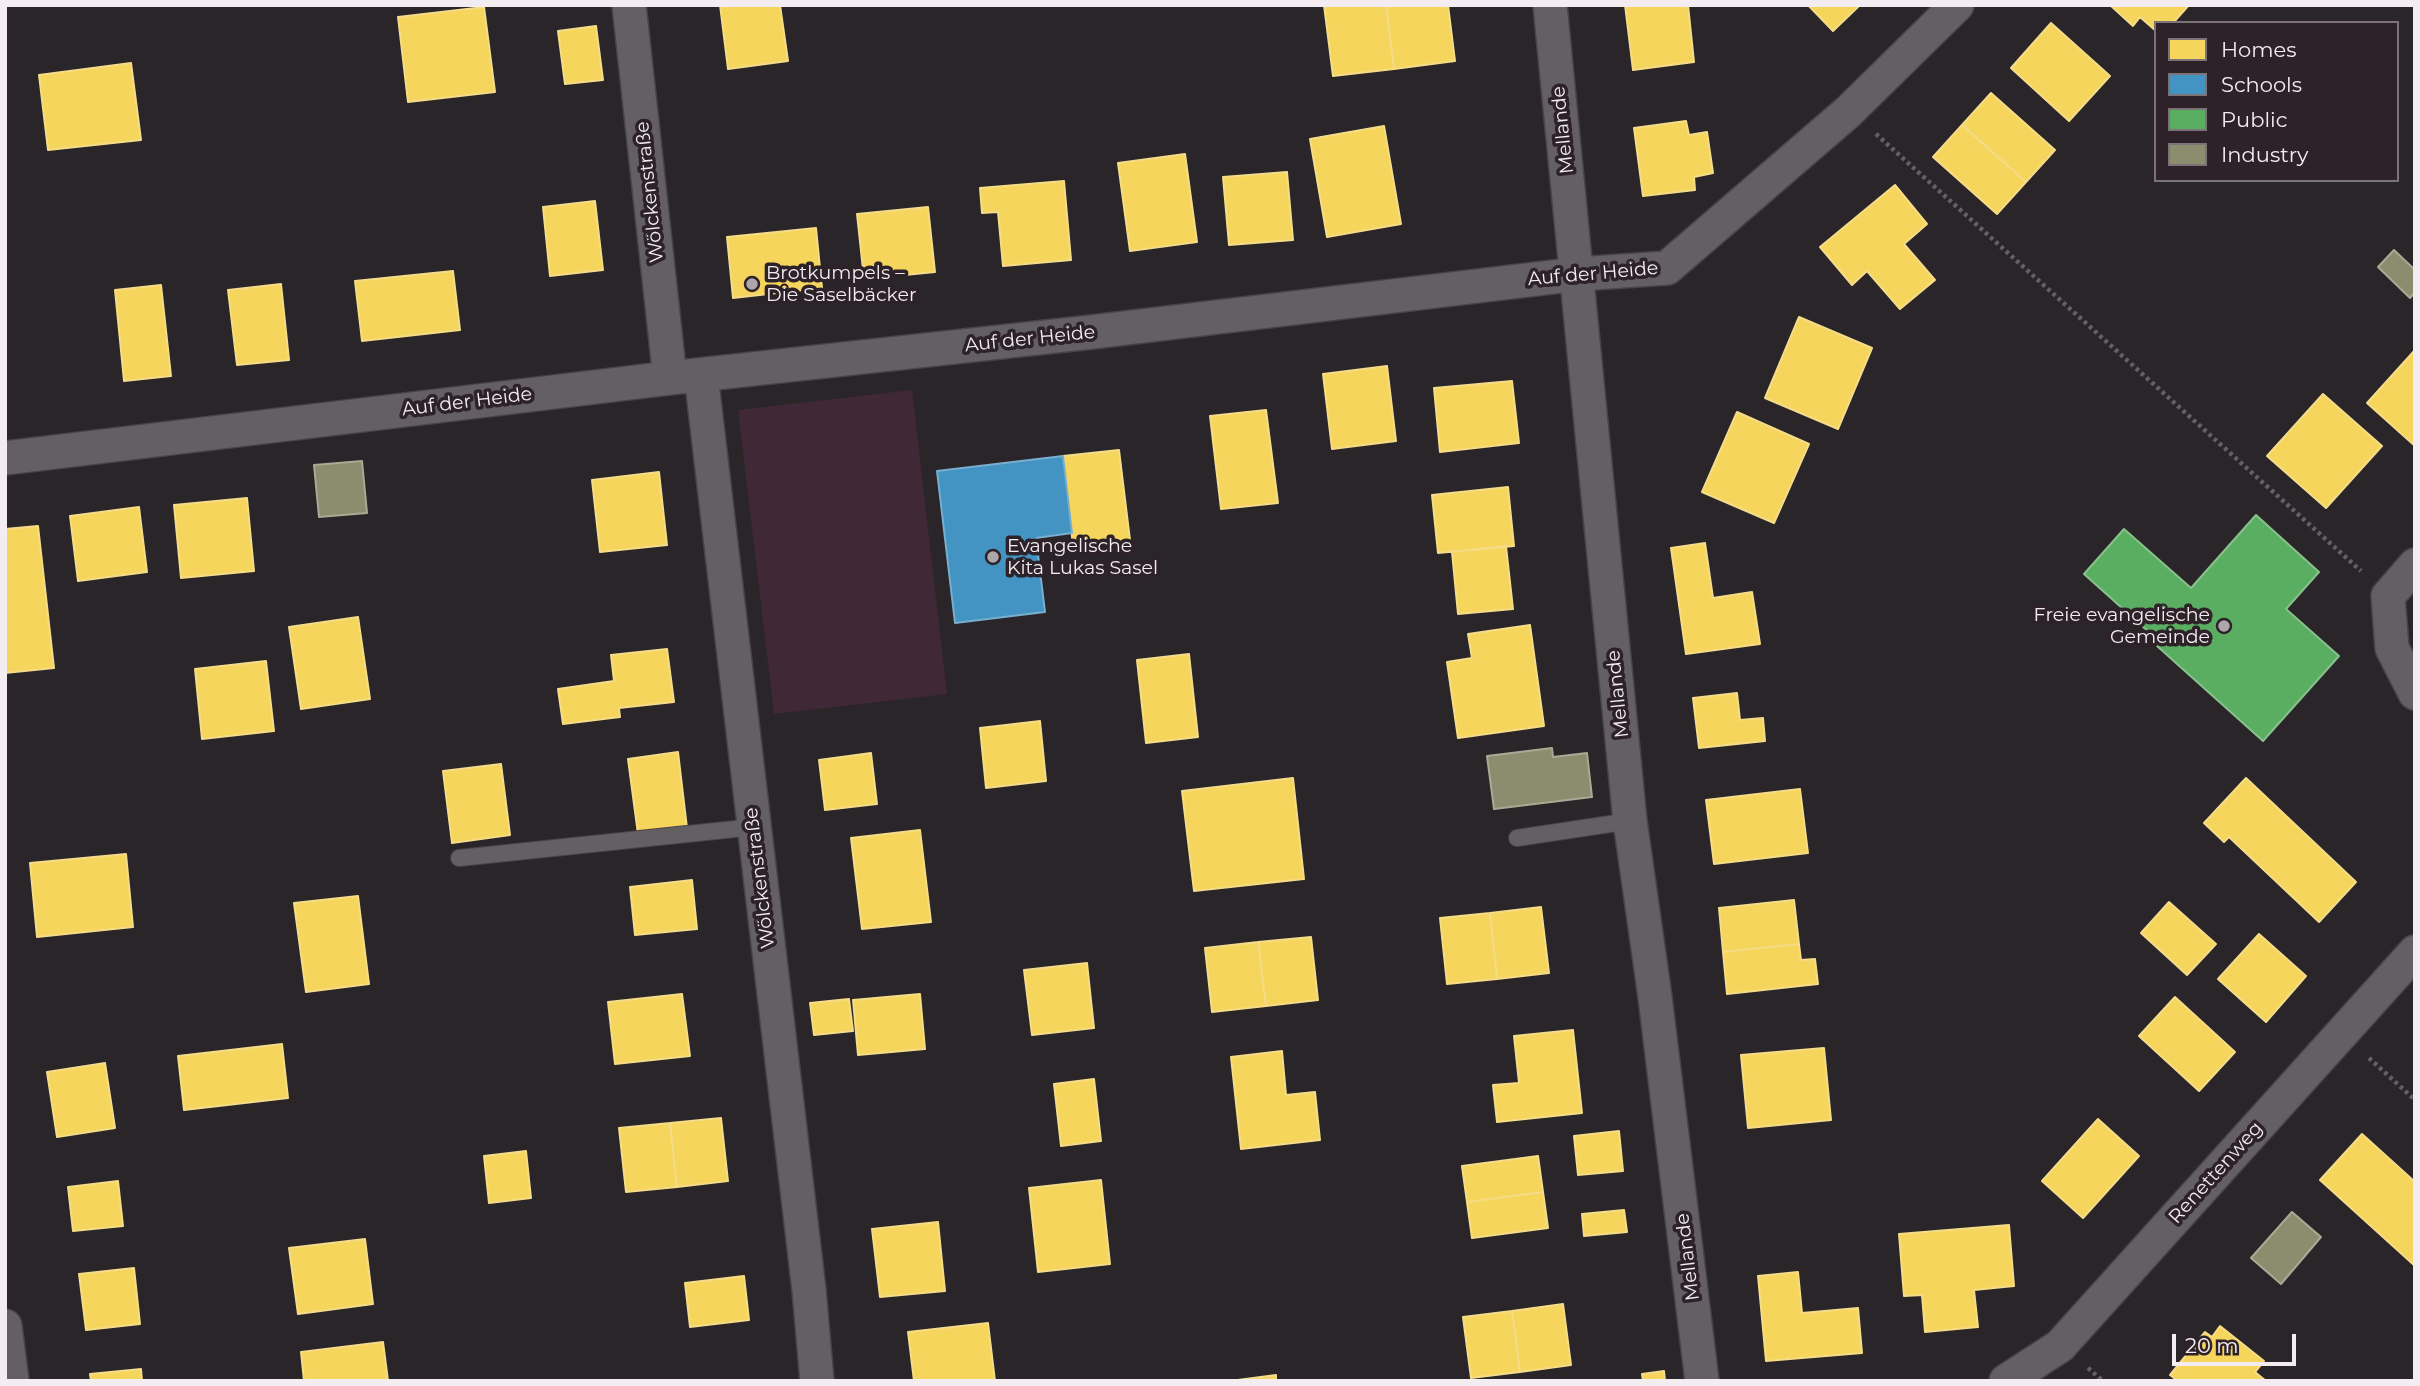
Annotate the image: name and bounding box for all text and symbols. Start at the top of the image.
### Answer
legend [2154,21,2399,182]
text: Homes [2221,37,2296,62]
text: Schools [2221,72,2302,97]
street label: Mellande [1547,85,1579,175]
text: Public [2221,107,2288,132]
street label: Wölckenstraße [631,120,669,264]
text: Industry [2221,142,2308,167]
street label: Auf der Heide [1527,257,1659,291]
place label: Brotkumpels – Die Saselbäcker [766,262,917,306]
marker: Brotkumpels – Die Saselbäcker [744,276,760,292]
street label: Auf der Heide [964,321,1096,357]
street label: Auf der Heide [401,383,533,421]
place label: Evangelische Kita Lukas Sasel [1007,535,1158,579]
marker: Evangelische Kita Lukas Sasel [985,549,1001,565]
place label: Freie evangelische Gemeinde [2034,604,2210,648]
marker: Freie evangelische Gemeinde [2216,618,2232,634]
street label: Mellande [1602,649,1634,739]
street label: Wölckenstraße [740,806,780,950]
street label: Renettenweg [2164,1117,2268,1229]
street label: Mellande [1671,1212,1705,1302]
scale bar [2175,1320,2299,1364]
text: 20 m [2185,1333,2239,1358]

